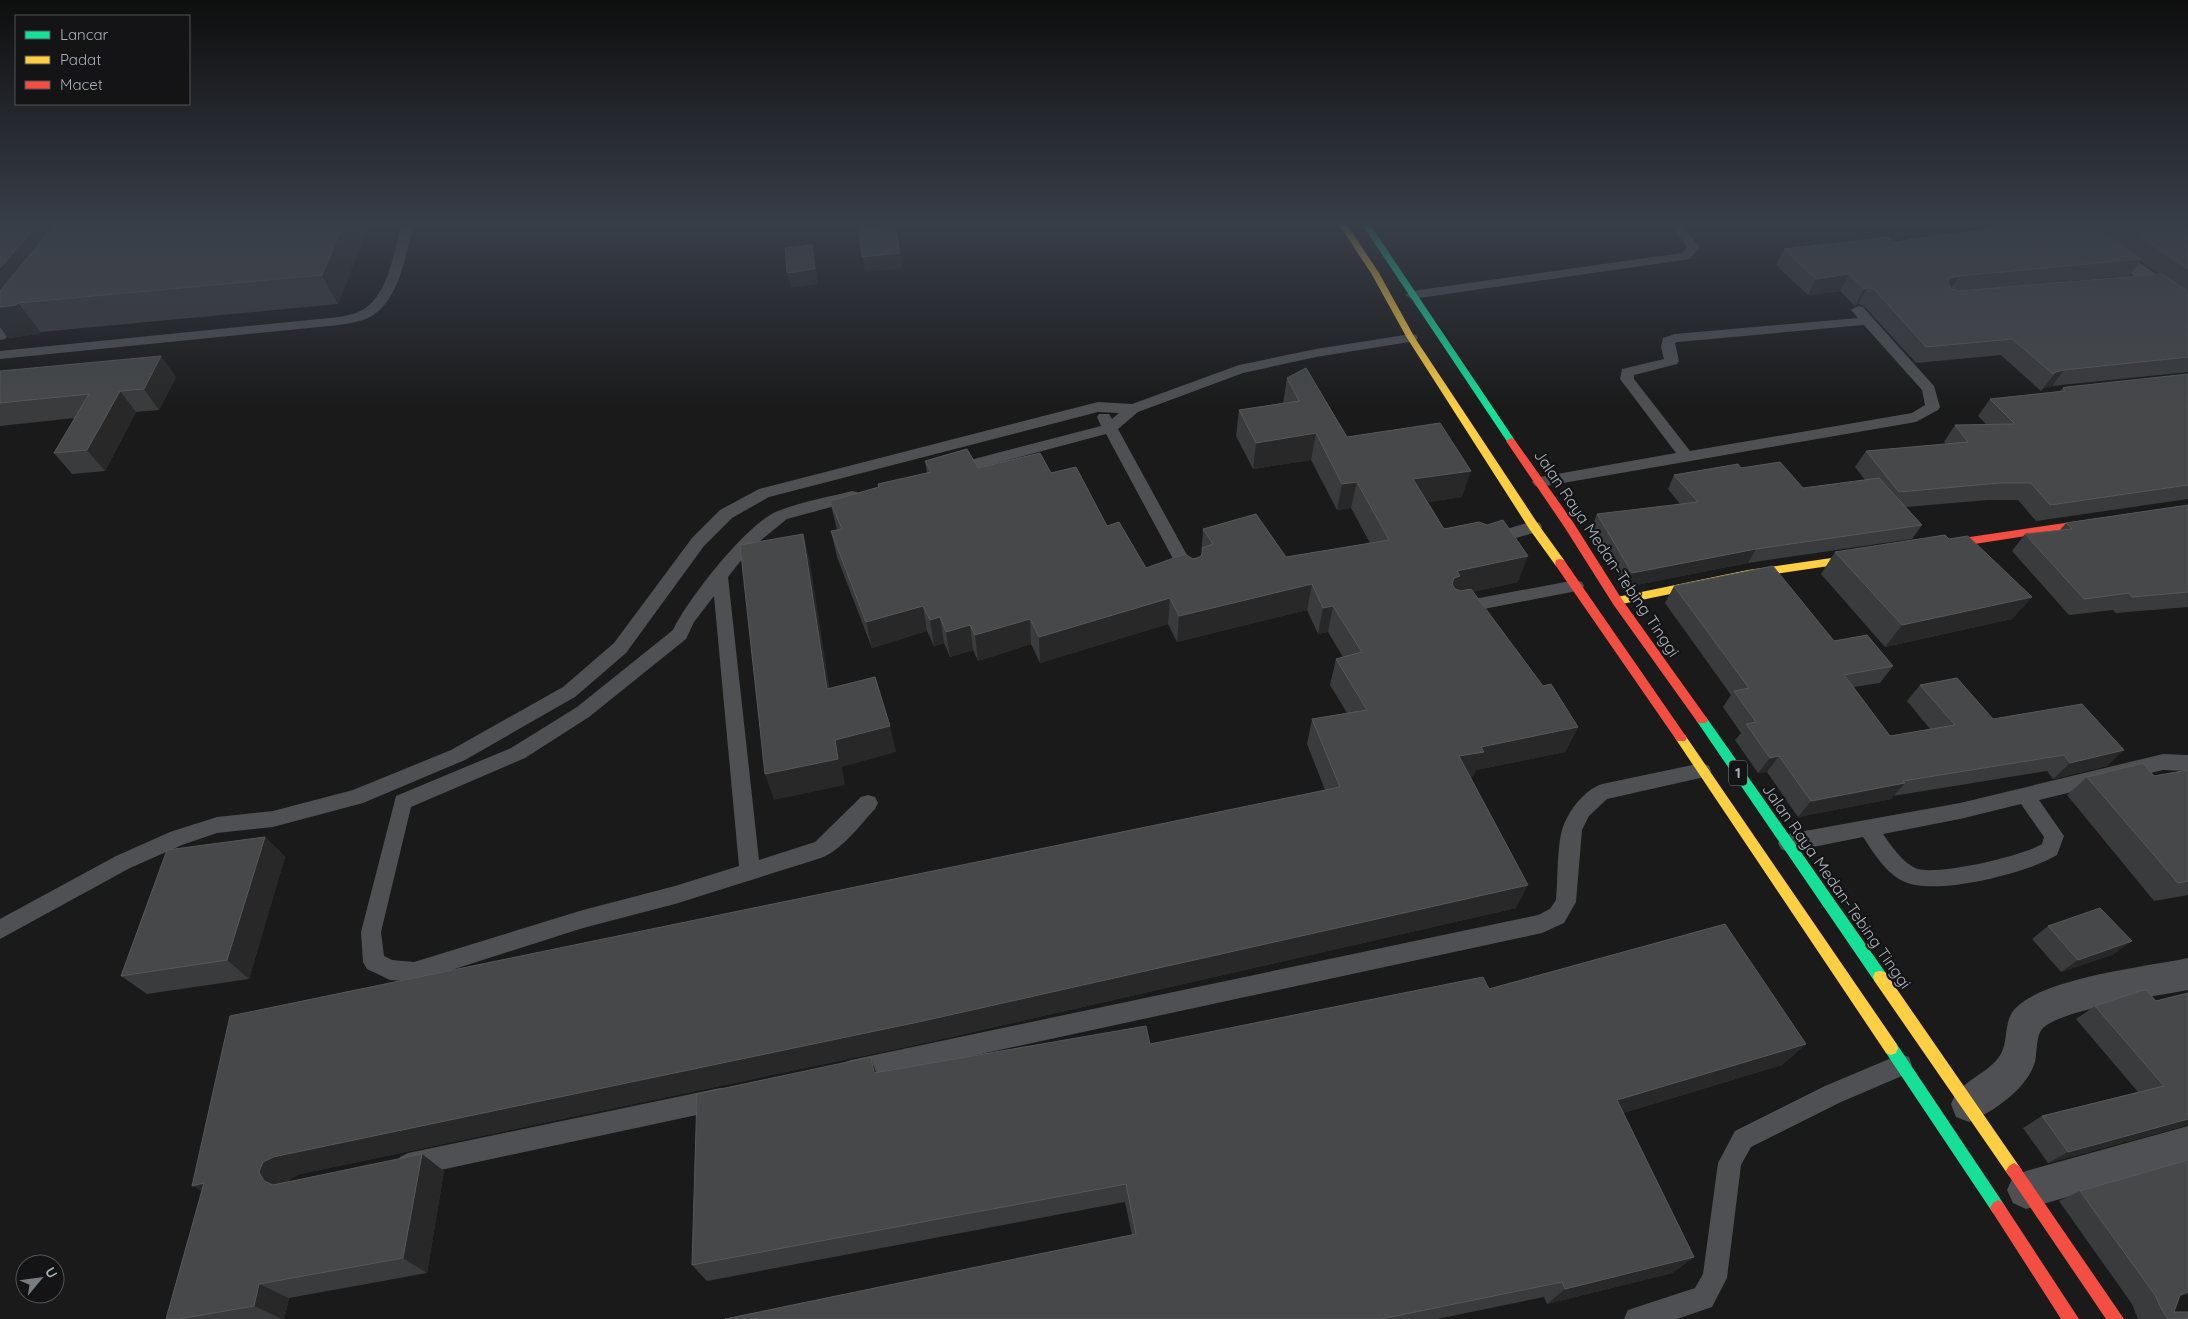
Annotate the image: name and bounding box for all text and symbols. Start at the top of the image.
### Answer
legend [15,15,190,105]
text: Lancar [60,25,109,44]
text: Padat [60,50,101,69]
text: Macet [60,75,103,94]
street label: Jalan Raya Medan-Tebing Tinggi [1530,445,1684,661]
road number: 1 [1729,760,1747,786]
street label: Jalan Raya Medan-Tebing Tinggi [1758,780,1916,992]
north arrow [15,1254,65,1304]
text: U [41,1264,62,1281]

